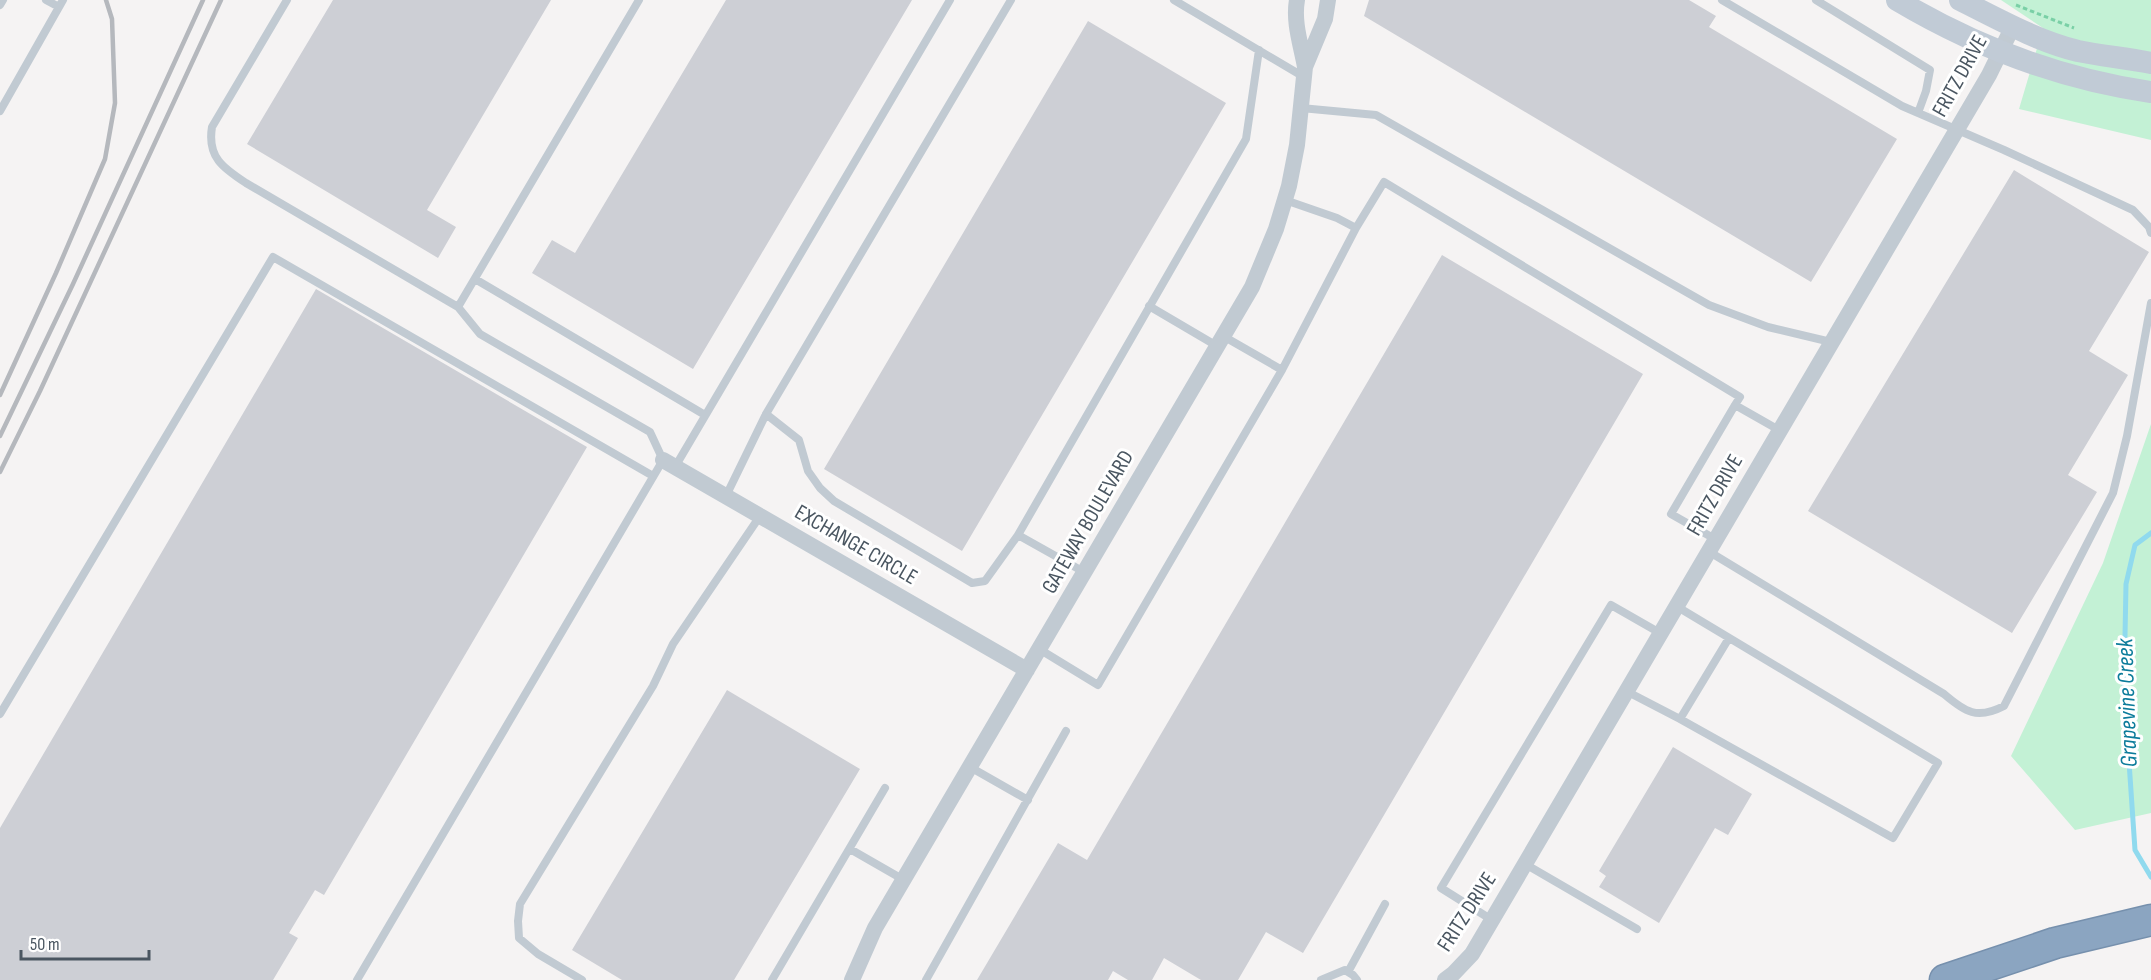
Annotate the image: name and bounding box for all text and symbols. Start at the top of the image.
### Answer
street label: FRITZ DRIVE [1927,30,1993,122]
street label: GATEWAY BOULEVARD [1036,446,1140,598]
street label: FRITZ DRIVE [1681,450,1749,540]
street label: EXCHANGE CIRCLE [790,499,922,591]
water label: Grapevine Creek [2110,637,2144,768]
street label: FRITZ DRIVE [1431,867,1503,957]
scale bar [21,923,148,961]
text: 50 m [30,934,60,955]

